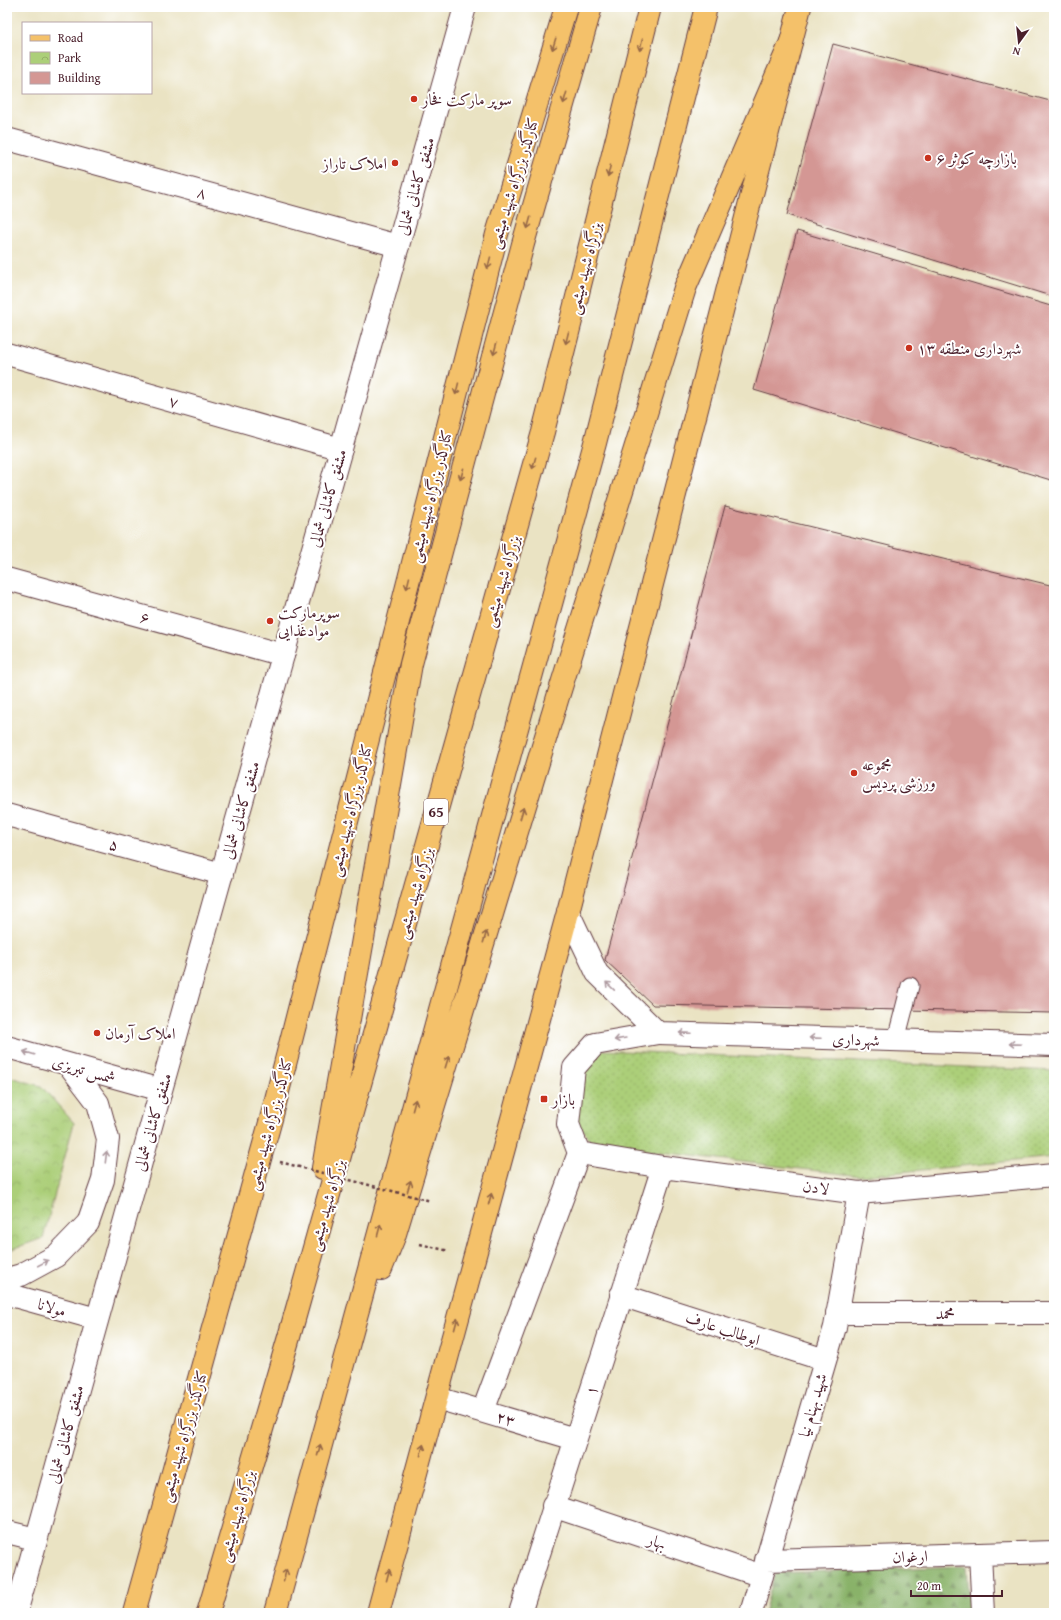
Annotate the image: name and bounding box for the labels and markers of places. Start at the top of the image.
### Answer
place label: سوپر مارکت فخار [420,87,512,111]
marker: سوپر مارکت فخار [409,94,419,104]
place label: بازارچه کوثر ۶ [936,146,1017,170]
place label: املاک تاراز [321,151,387,175]
marker: بازارچه کوثر ۶ [923,153,933,163]
marker: املاک تاراز [390,158,400,168]
place label: شهرداری منطقه ۱۳ [917,336,1021,360]
marker: شهرداری منطقه ۱۳ [904,343,914,353]
place label: سوپرمارکت موادغذایی [278,600,340,642]
marker: سوپرمارکت موادغذایی [265,616,275,626]
place label: مجموعه ورزشی پردیس [862,752,936,794]
marker: مجموعه ورزشی پردیس [849,768,859,778]
place label: املاک آرمان [105,1021,175,1045]
marker: املاک آرمان [92,1028,102,1038]
place label: بازار [550,1087,575,1111]
marker: بازار [539,1094,549,1104]

